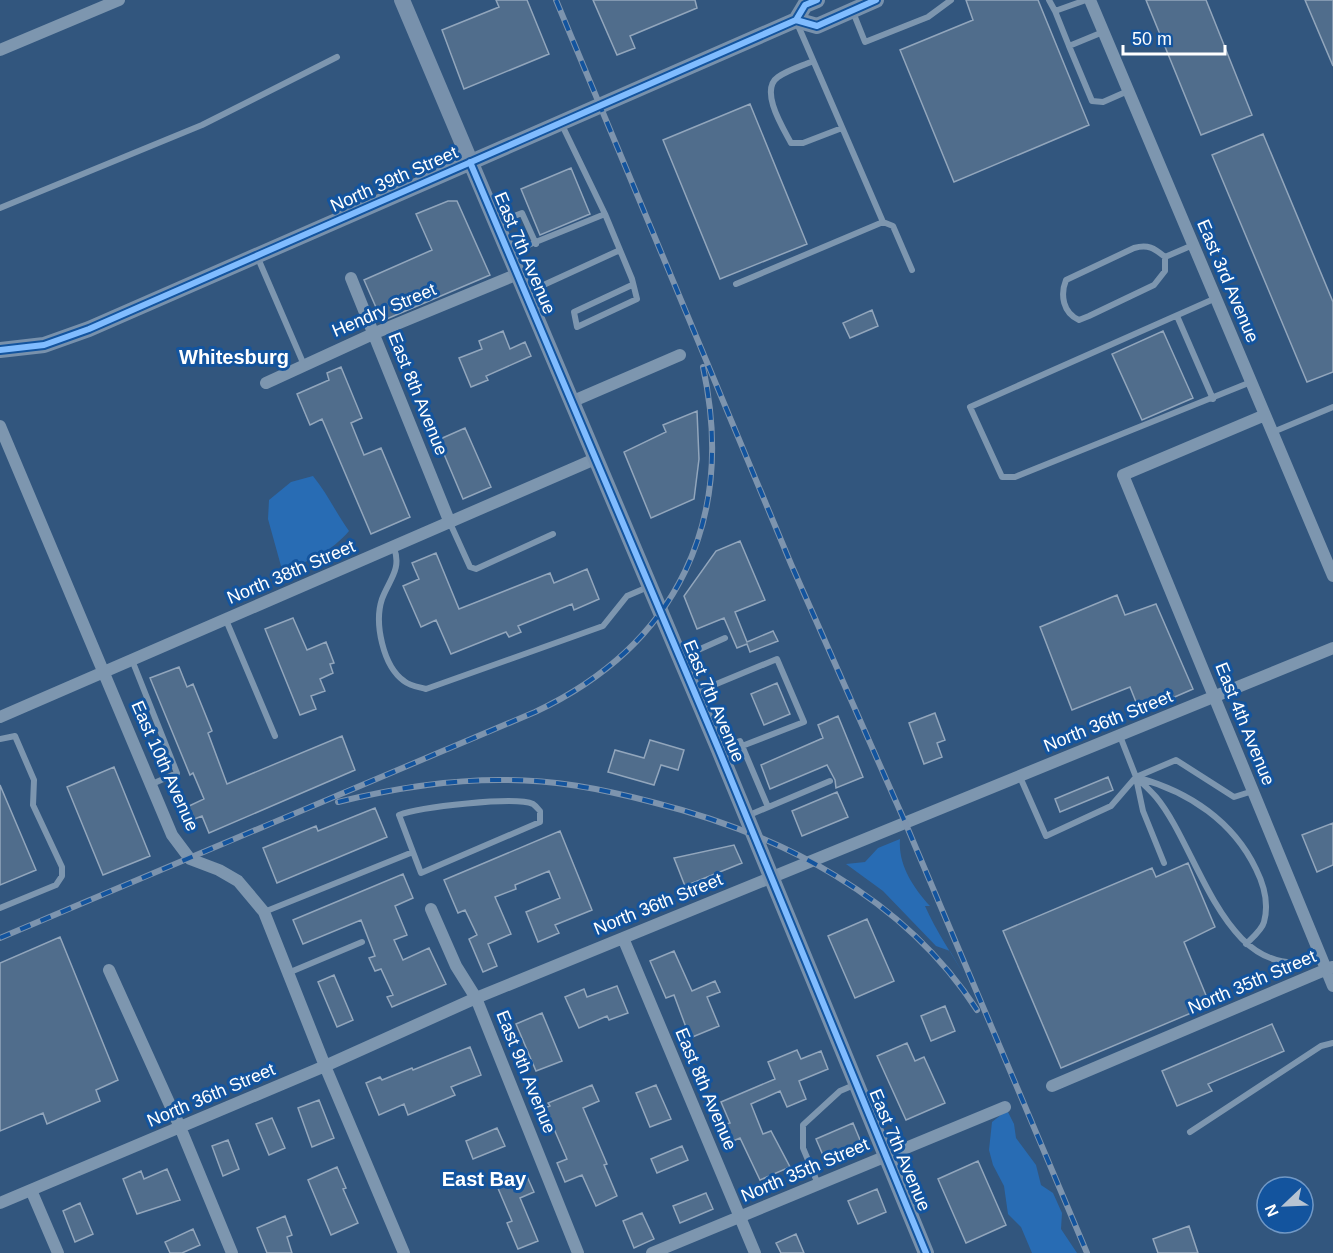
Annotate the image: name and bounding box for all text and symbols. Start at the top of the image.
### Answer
scale bar [1123,18,1225,56]
text: 50 m [1132,29,1172,49]
street label: North 39th Street [327,142,461,216]
street label: East 7th Avenue [490,189,560,317]
street label: East 3rd Avenue [1193,216,1263,346]
street label: Hendry Street [329,279,439,341]
street label: East 8th Avenue [384,330,452,458]
district label: Whitesburg [179,346,289,368]
street label: North 38th Street [224,536,358,608]
street label: East 7th Avenue [679,637,749,765]
street label: East 4th Avenue [1211,660,1279,788]
street label: North 36th Street [1041,686,1175,756]
street label: East 10th Avenue [127,698,203,834]
street label: North 36th Street [591,869,725,939]
street label: North 35th Street [1185,946,1319,1018]
street label: East 9th Avenue [492,1008,560,1136]
street label: East 8th Avenue [671,1025,741,1153]
street label: North 36th Street [144,1059,278,1131]
street label: East 7th Avenue [865,1086,935,1214]
street label: North 35th Street [738,1134,872,1206]
district label: East Bay [442,1168,527,1190]
north arrow [1255,1175,1315,1235]
text: N [1262,1202,1282,1219]

